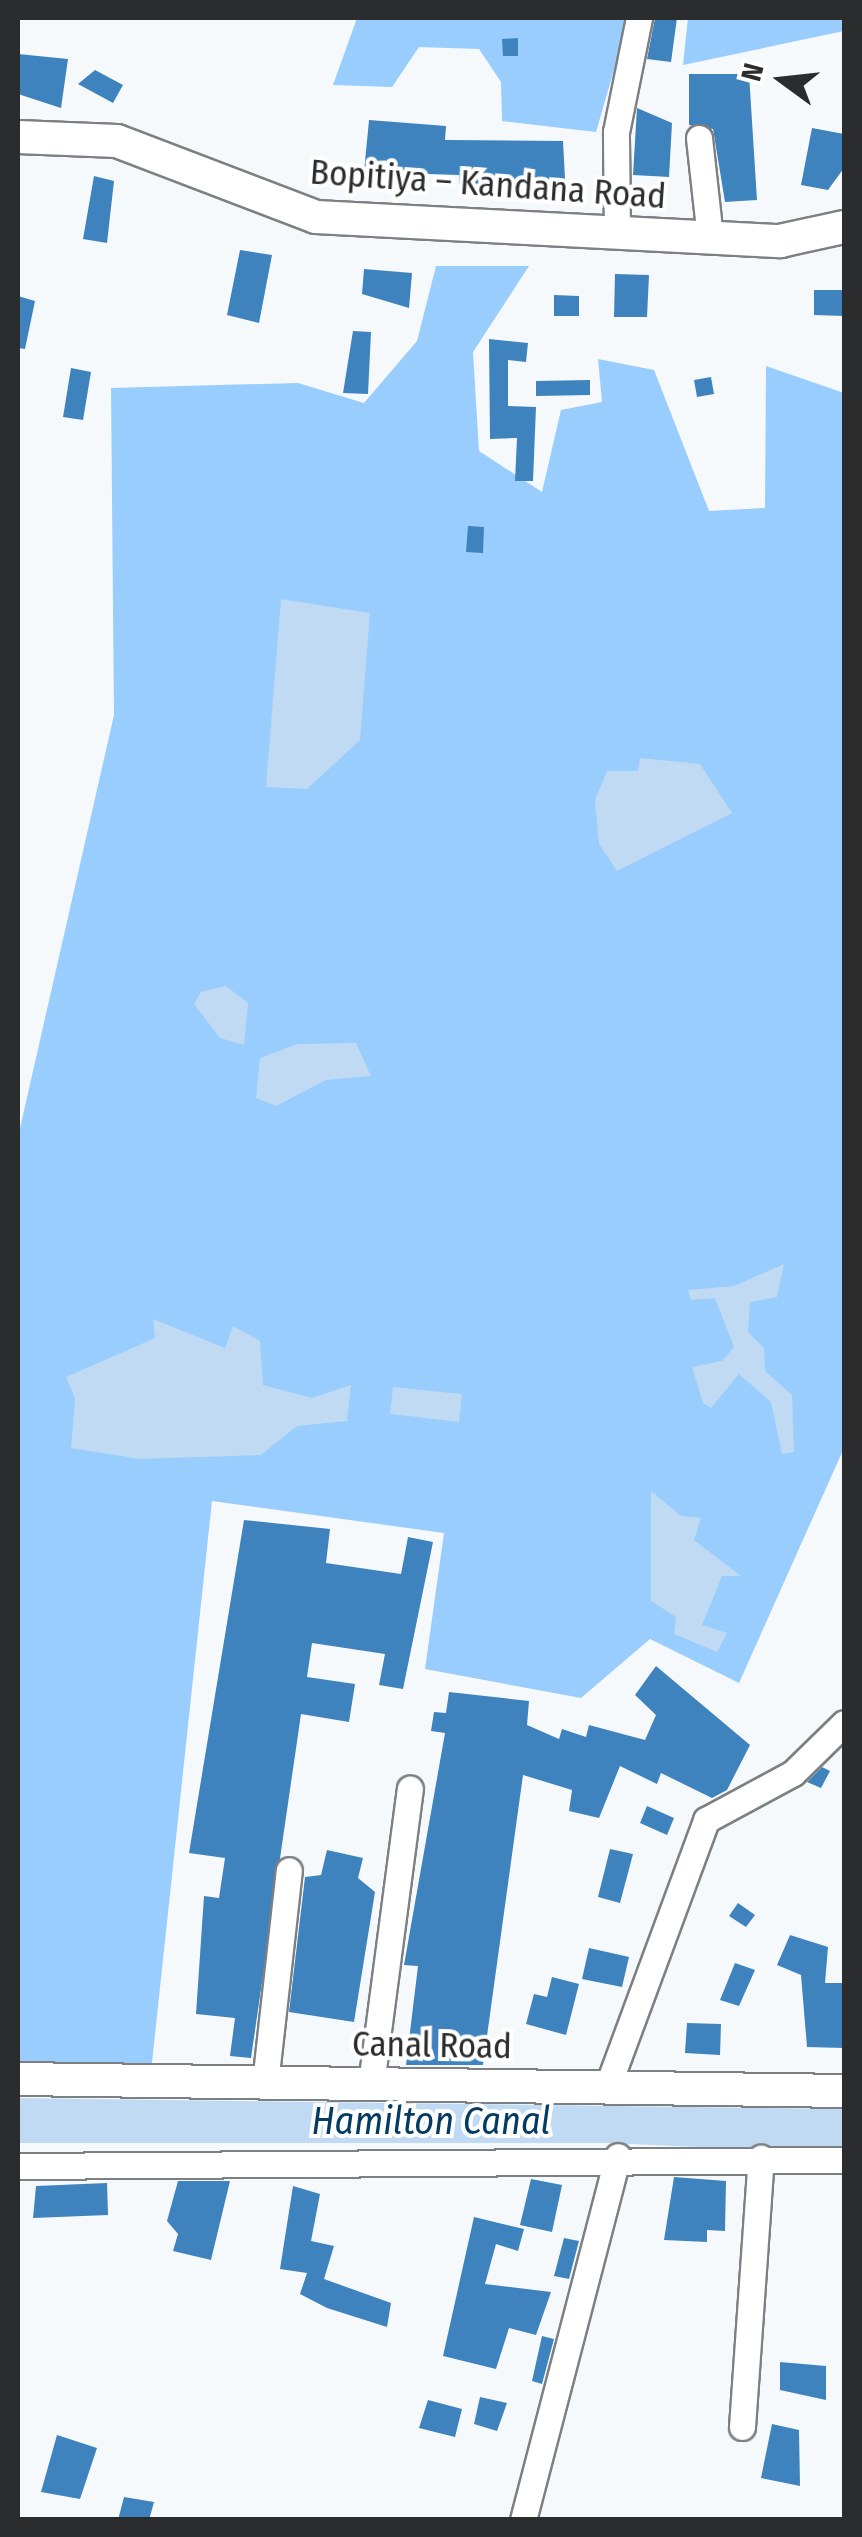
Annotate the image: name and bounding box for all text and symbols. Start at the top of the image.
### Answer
north arrow [732,30,832,130]
text: N [734,60,771,84]
street label: Bopitiya – Kandana Road [309,151,667,217]
street label: Canal Road [352,2023,512,2067]
water label: Hamilton Canal [311,2099,551,2145]

